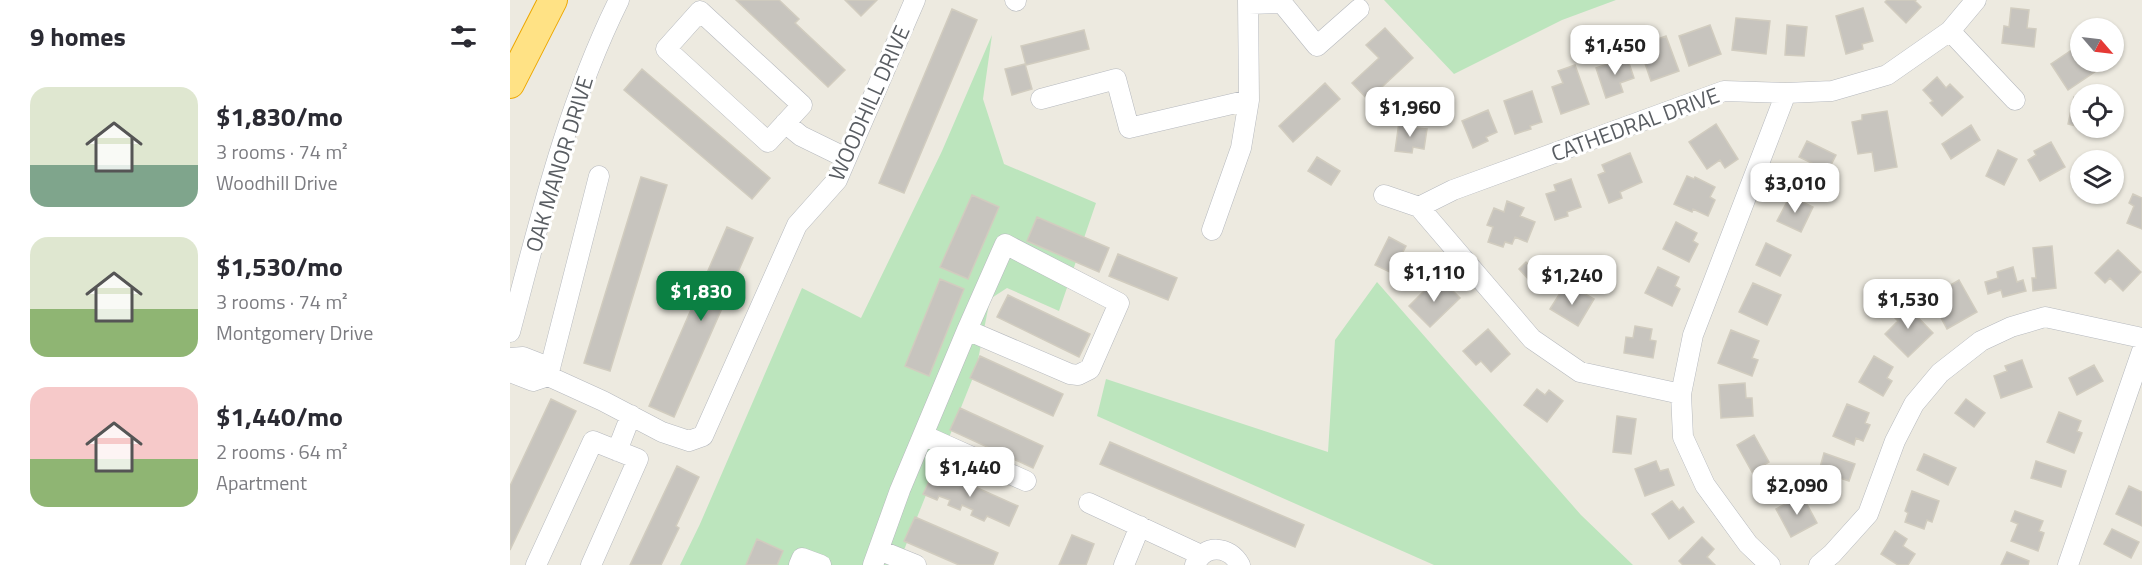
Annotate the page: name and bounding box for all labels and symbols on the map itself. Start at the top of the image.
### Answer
north arrow [2070,18,2124,72]
street label: WOODHILL DRIVE [820,20,918,186]
pin: $1,450 [1566,25,1664,76]
street label: OAK MANOR DRIVE [516,72,602,256]
street label: CATHEDRAL DRIVE [1546,78,1724,170]
pin: $1,960 [1361,87,1459,138]
pin: $3,010 [1746,163,1844,214]
pin: $1,110 [1385,252,1483,303]
pin: $1,240 [1523,255,1621,306]
pin: $1,830 [652,271,750,322]
pin: $1,530 [1859,279,1957,330]
pin: $1,440 [921,447,1019,498]
pin: $2,090 [1748,465,1846,516]

